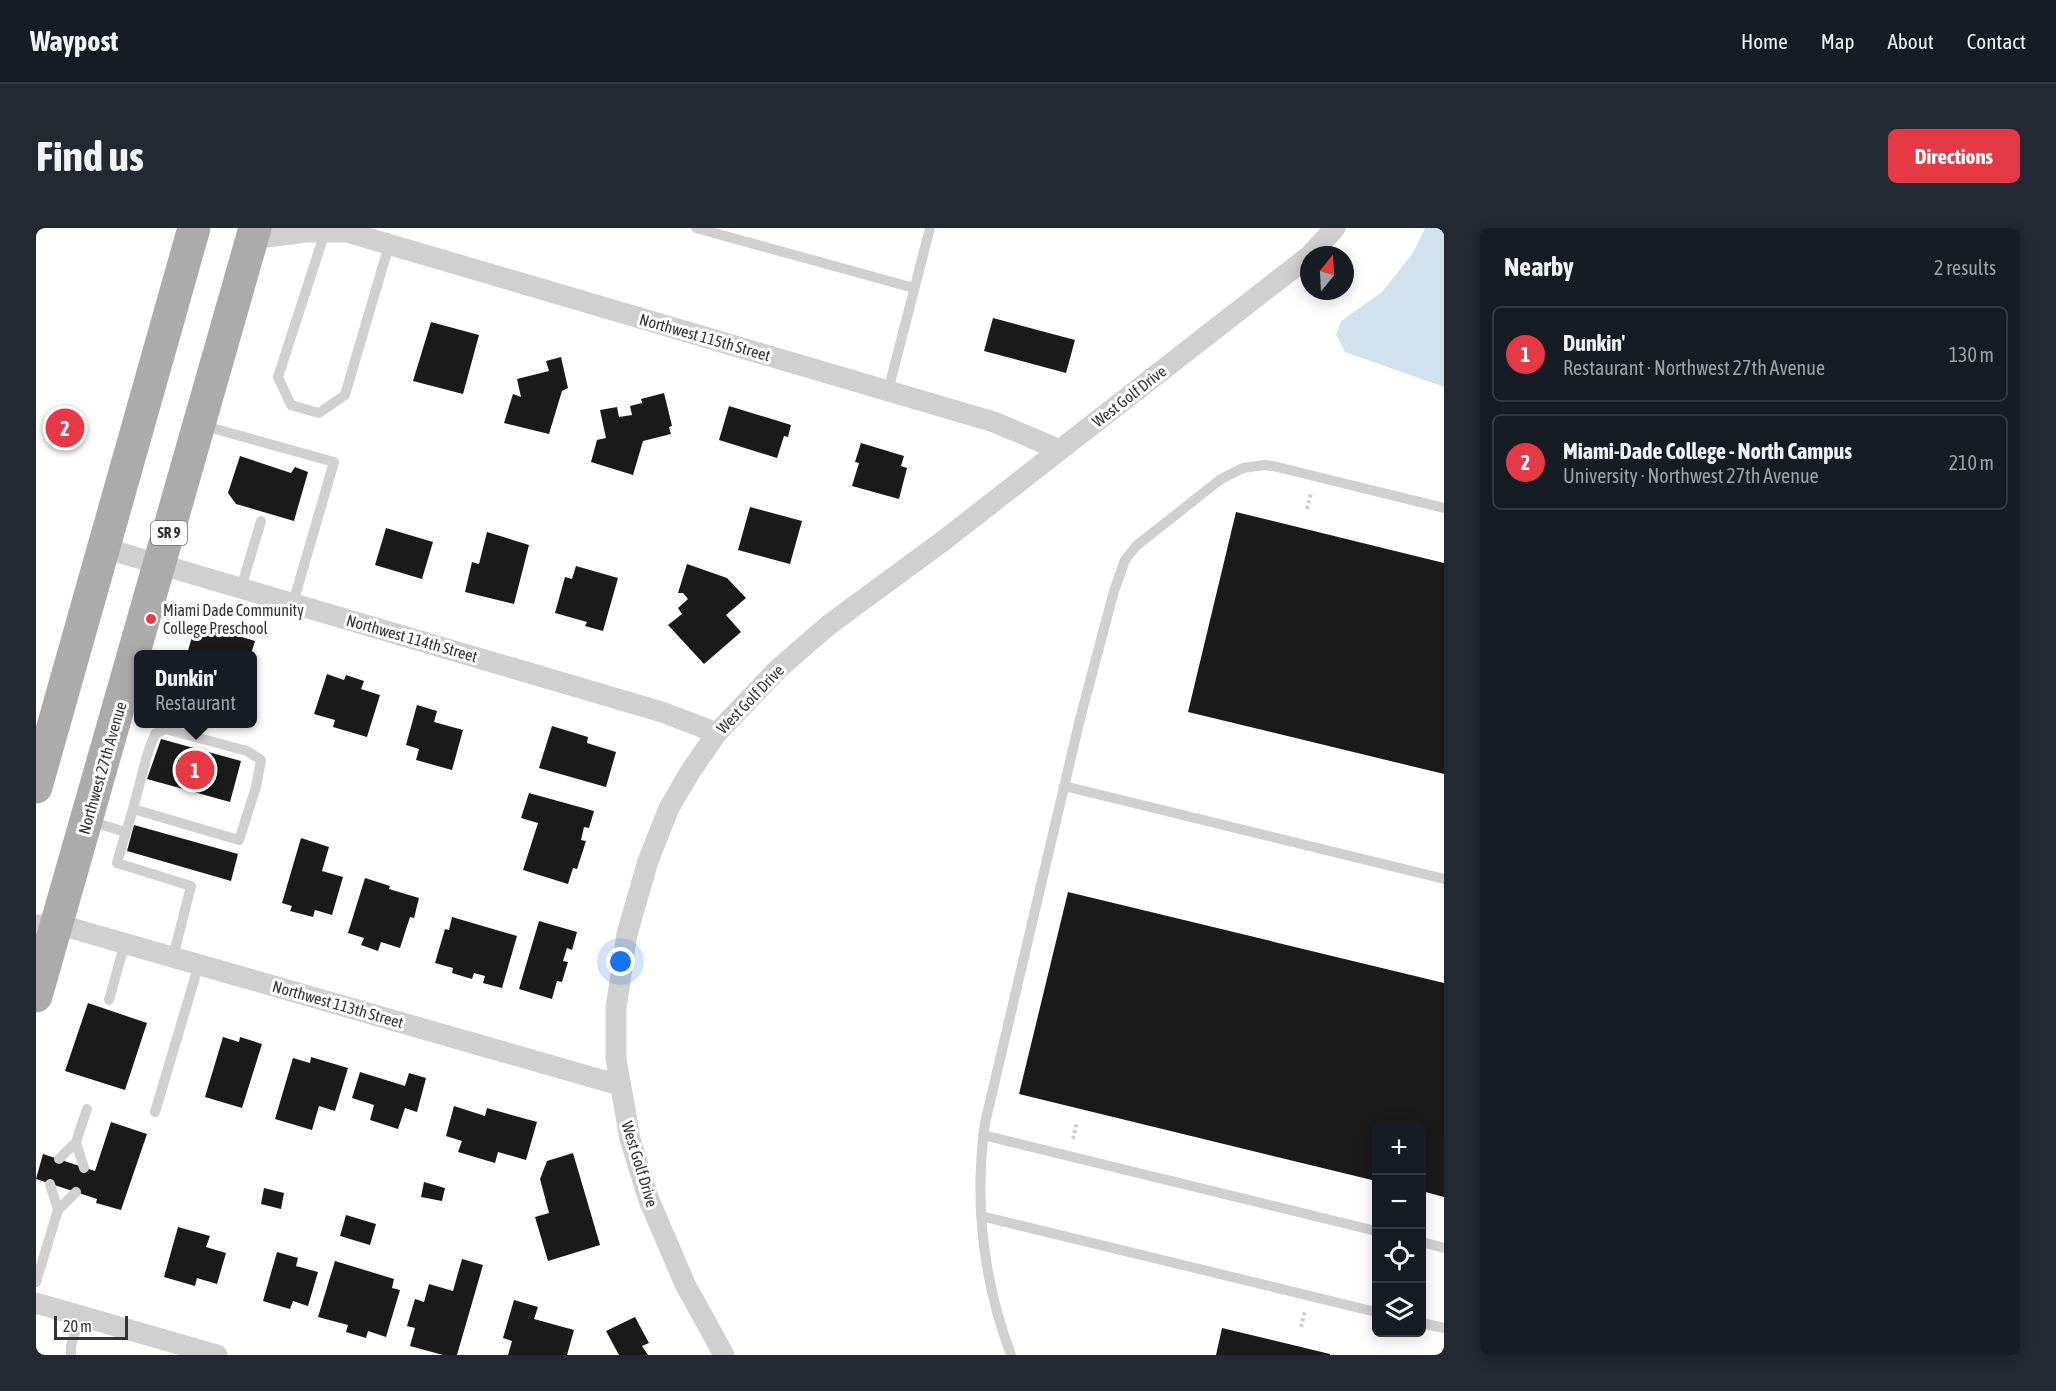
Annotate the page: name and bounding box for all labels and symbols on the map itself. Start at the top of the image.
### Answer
north arrow [1300,246,1354,300]
street label: Northwest 115th Street [638,310,773,364]
street label: West Golf Drive [1088,362,1170,430]
pin: 2 [45,406,84,450]
road number: SR 9 [151,521,187,545]
place label: Miami Dade Community College Preschool [163,601,304,638]
street label: Northwest 114th Street [345,611,480,665]
marker: Miami Dade Community College Preschool [144,612,158,626]
street label: West Golf Drive [713,661,787,737]
street label: Northwest 27th Avenue [74,700,130,836]
pin: 1 [176,748,214,792]
your location [606,947,635,976]
street label: Northwest 113th Street [271,977,406,1031]
street label: West Golf Drive [618,1119,662,1209]
scale bar [54,1313,128,1340]

